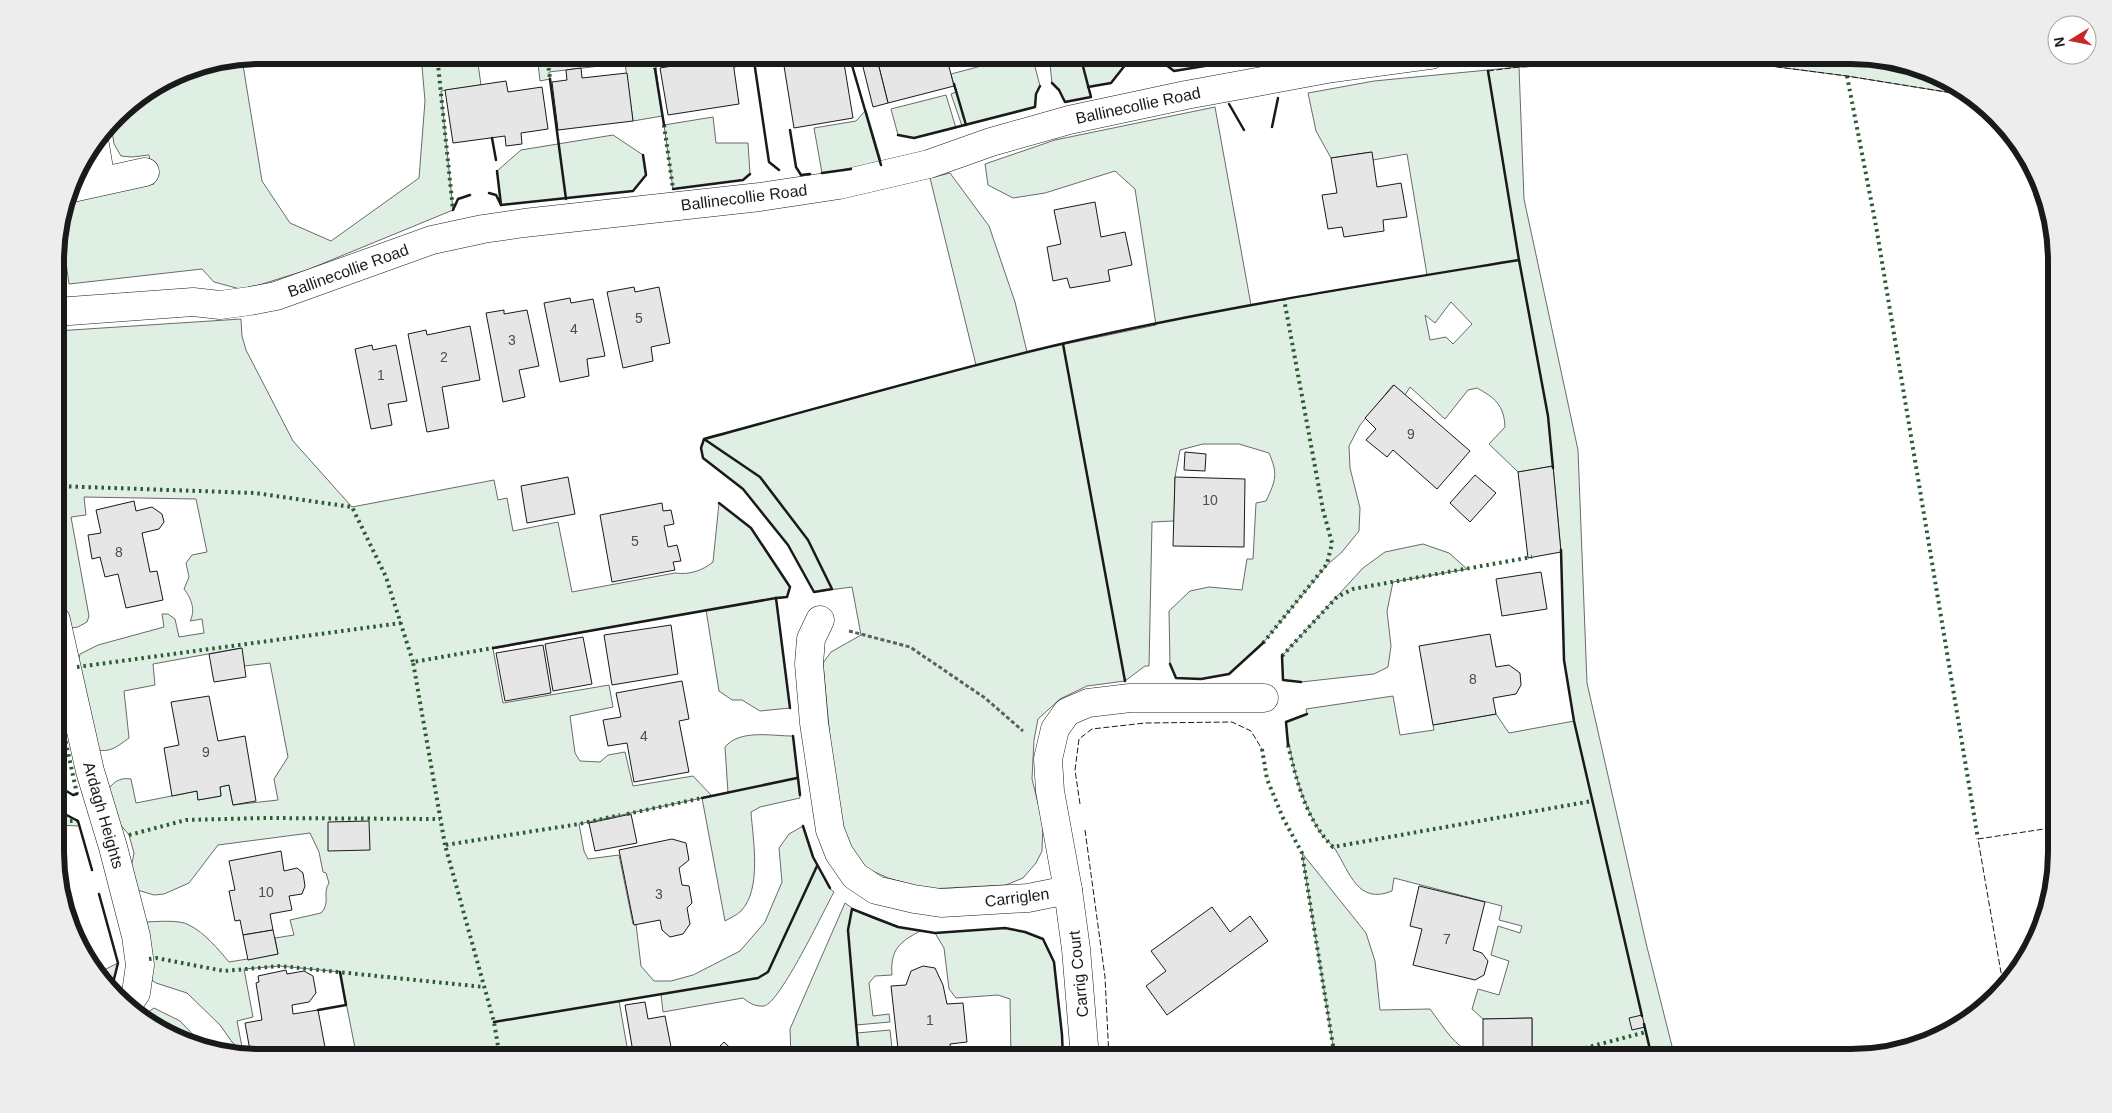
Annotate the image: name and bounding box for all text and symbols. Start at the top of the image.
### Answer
north arrow [2047,15,2097,65]
text: N [2050,36,2068,49]
street label: Ballinecollie Road [1074,84,1202,127]
street label: Ballinecollie Road [680,181,808,214]
street label: Ballinecollie Road [286,241,411,300]
house number: 5 [635,310,643,326]
house number: 4 [570,321,578,337]
house number: 3 [508,332,516,348]
house number: 2 [440,349,448,365]
house number: 1 [377,367,385,383]
house number: 9 [1407,426,1415,442]
house number: 10 [1202,492,1218,508]
house number: 5 [631,533,639,549]
house number: 8 [115,544,123,560]
house number: 8 [1469,671,1477,687]
house number: 4 [640,728,648,744]
house number: 9 [202,744,210,760]
street label: Ardagh Heights [80,760,127,870]
house number: 10 [258,884,274,900]
street label: Carriglen [984,885,1050,910]
house number: 3 [655,886,663,902]
street label: Carrig Court [1065,929,1092,1018]
house number: 7 [1443,931,1451,947]
house number: 1 [926,1012,934,1028]

